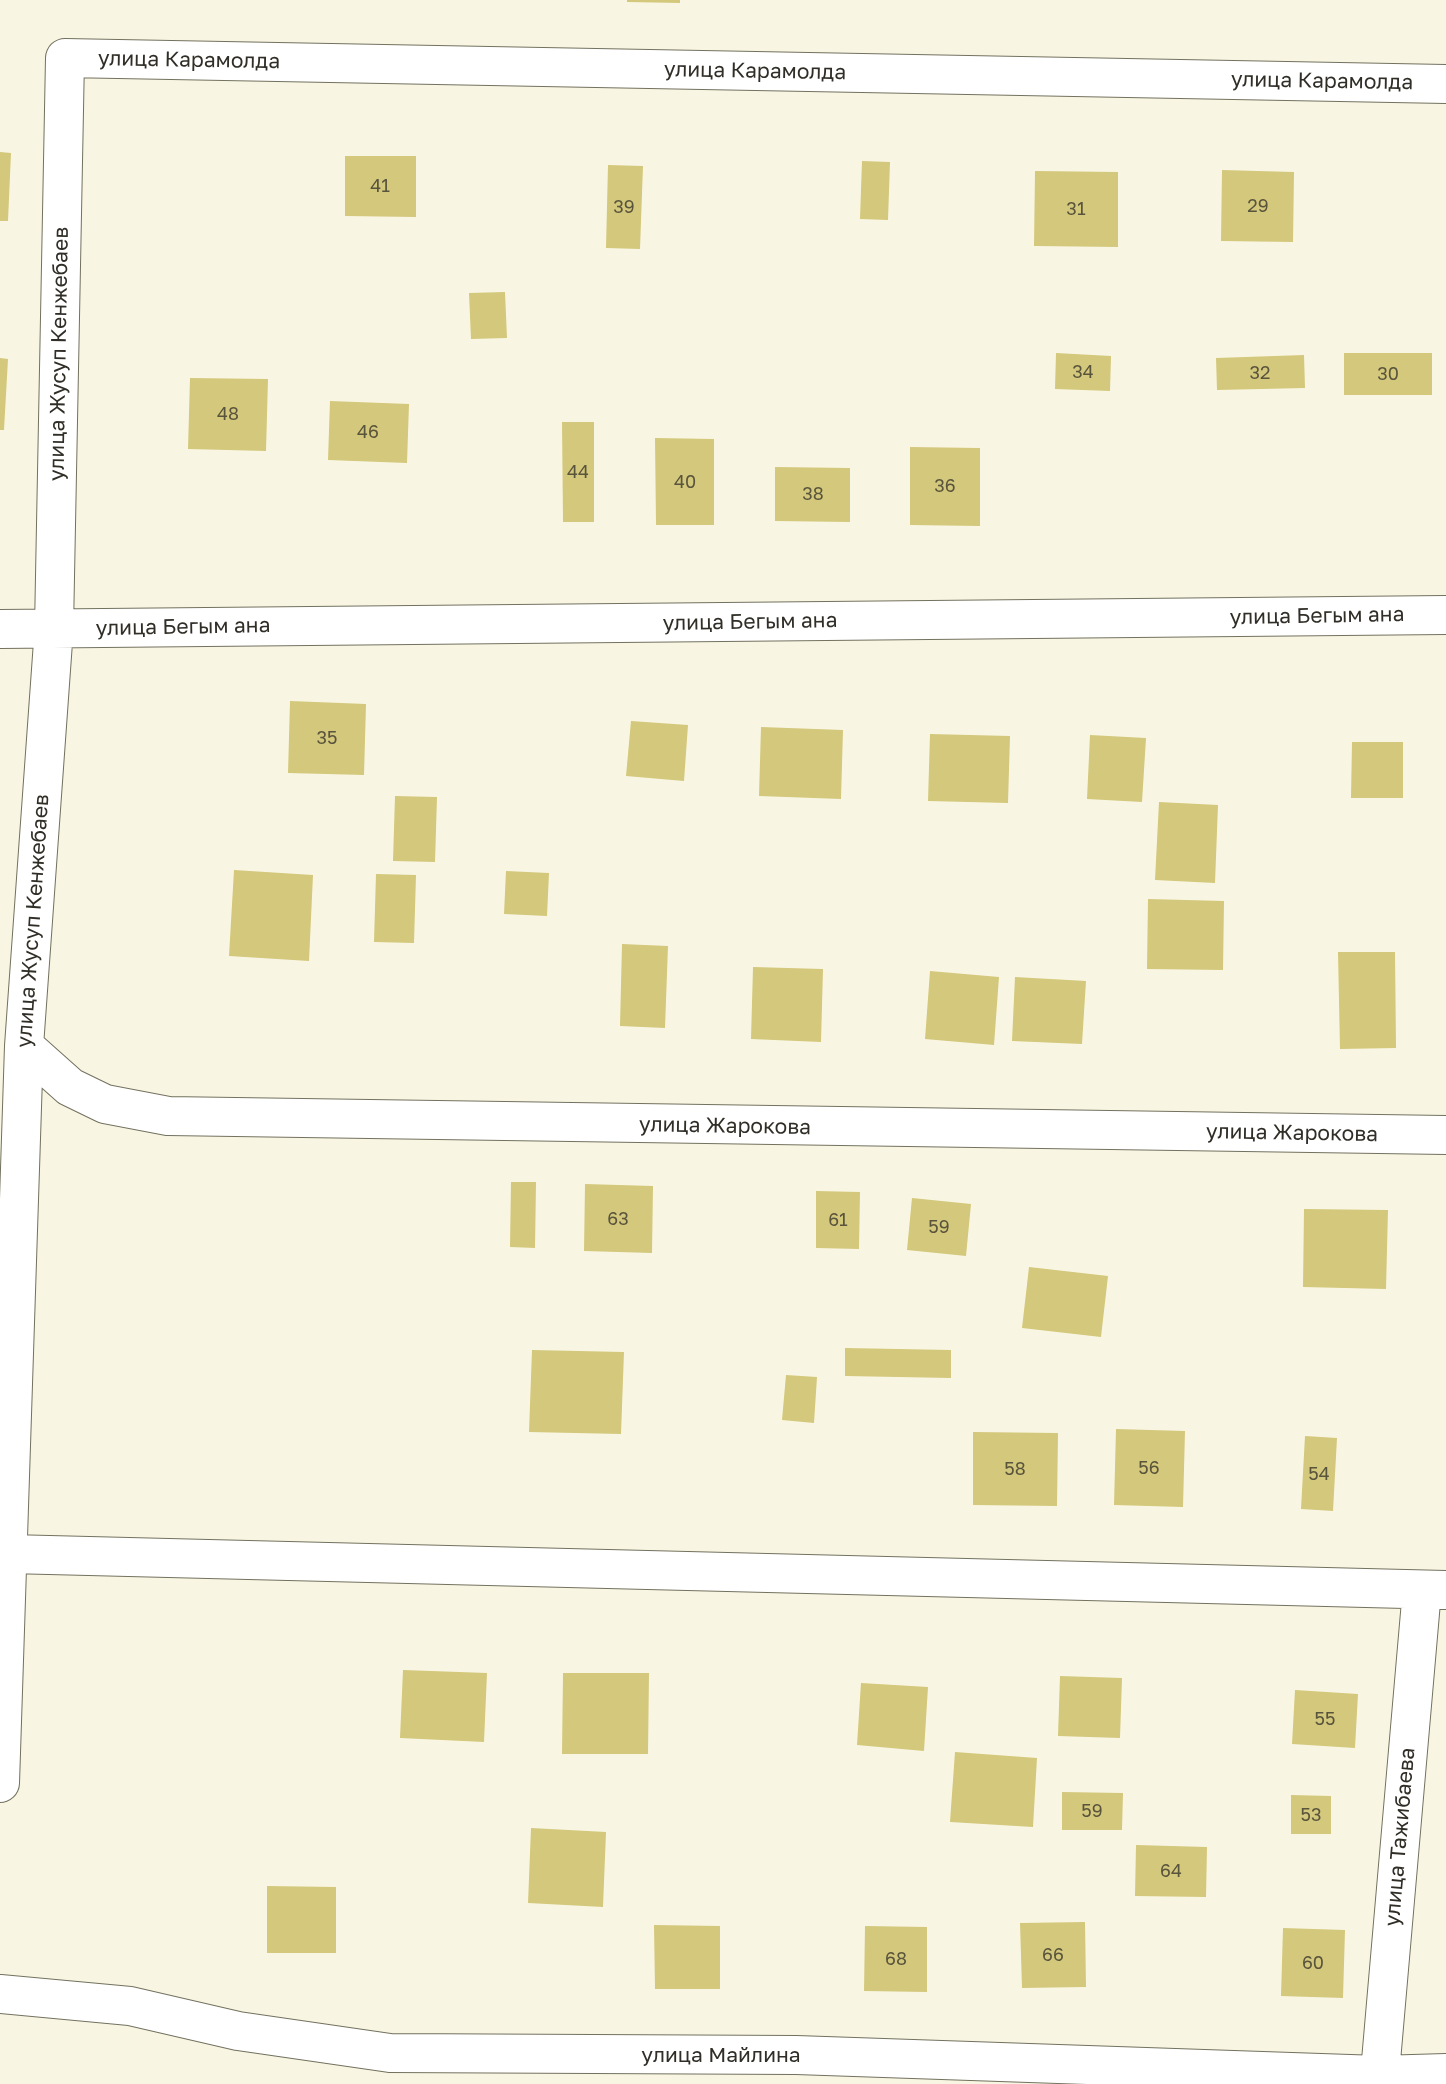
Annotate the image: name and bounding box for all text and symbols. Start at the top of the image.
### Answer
street label: улица Карамолда [98,46,280,74]
street label: улица Карамолда [664,57,846,85]
street label: улица Карамолда [1231,67,1413,95]
house number: 41 [370,175,390,197]
house number: 29 [1247,195,1269,217]
house number: 39 [613,196,635,218]
house number: 31 [1066,198,1086,220]
street label: улица Жусуп Кенжебаев [44,227,74,481]
house number: 34 [1072,361,1094,383]
house number: 32 [1250,362,1270,384]
house number: 30 [1377,363,1399,385]
house number: 48 [217,403,239,425]
house number: 46 [357,421,379,443]
house number: 44 [567,461,589,483]
house number: 40 [674,471,696,493]
house number: 36 [934,475,956,497]
house number: 38 [802,483,824,505]
street label: улица Бегым ана [1229,602,1405,630]
street label: улица Бегым ана [662,608,838,636]
street label: улица Бегым ана [95,613,271,641]
house number: 35 [317,727,337,749]
street label: улица Жусуп Кенжебаев [12,793,54,1049]
street label: улица Жарокова [639,1112,811,1140]
street label: улица Жарокова [1206,1119,1378,1147]
house number: 63 [607,1208,629,1230]
house number: 61 [828,1209,848,1231]
house number: 59 [928,1216,950,1238]
house number: 56 [1138,1457,1160,1479]
house number: 58 [1004,1458,1026,1480]
house number: 54 [1308,1463,1330,1485]
house number: 55 [1315,1708,1335,1730]
street label: улица Тажибаева [1380,1746,1420,1928]
house number: 59 [1081,1800,1103,1822]
house number: 53 [1301,1804,1321,1826]
house number: 64 [1160,1860,1182,1882]
house number: 66 [1042,1944,1064,1966]
house number: 68 [885,1948,907,1970]
house number: 60 [1302,1952,1324,1974]
street label: улица Майлина [641,2042,801,2068]

